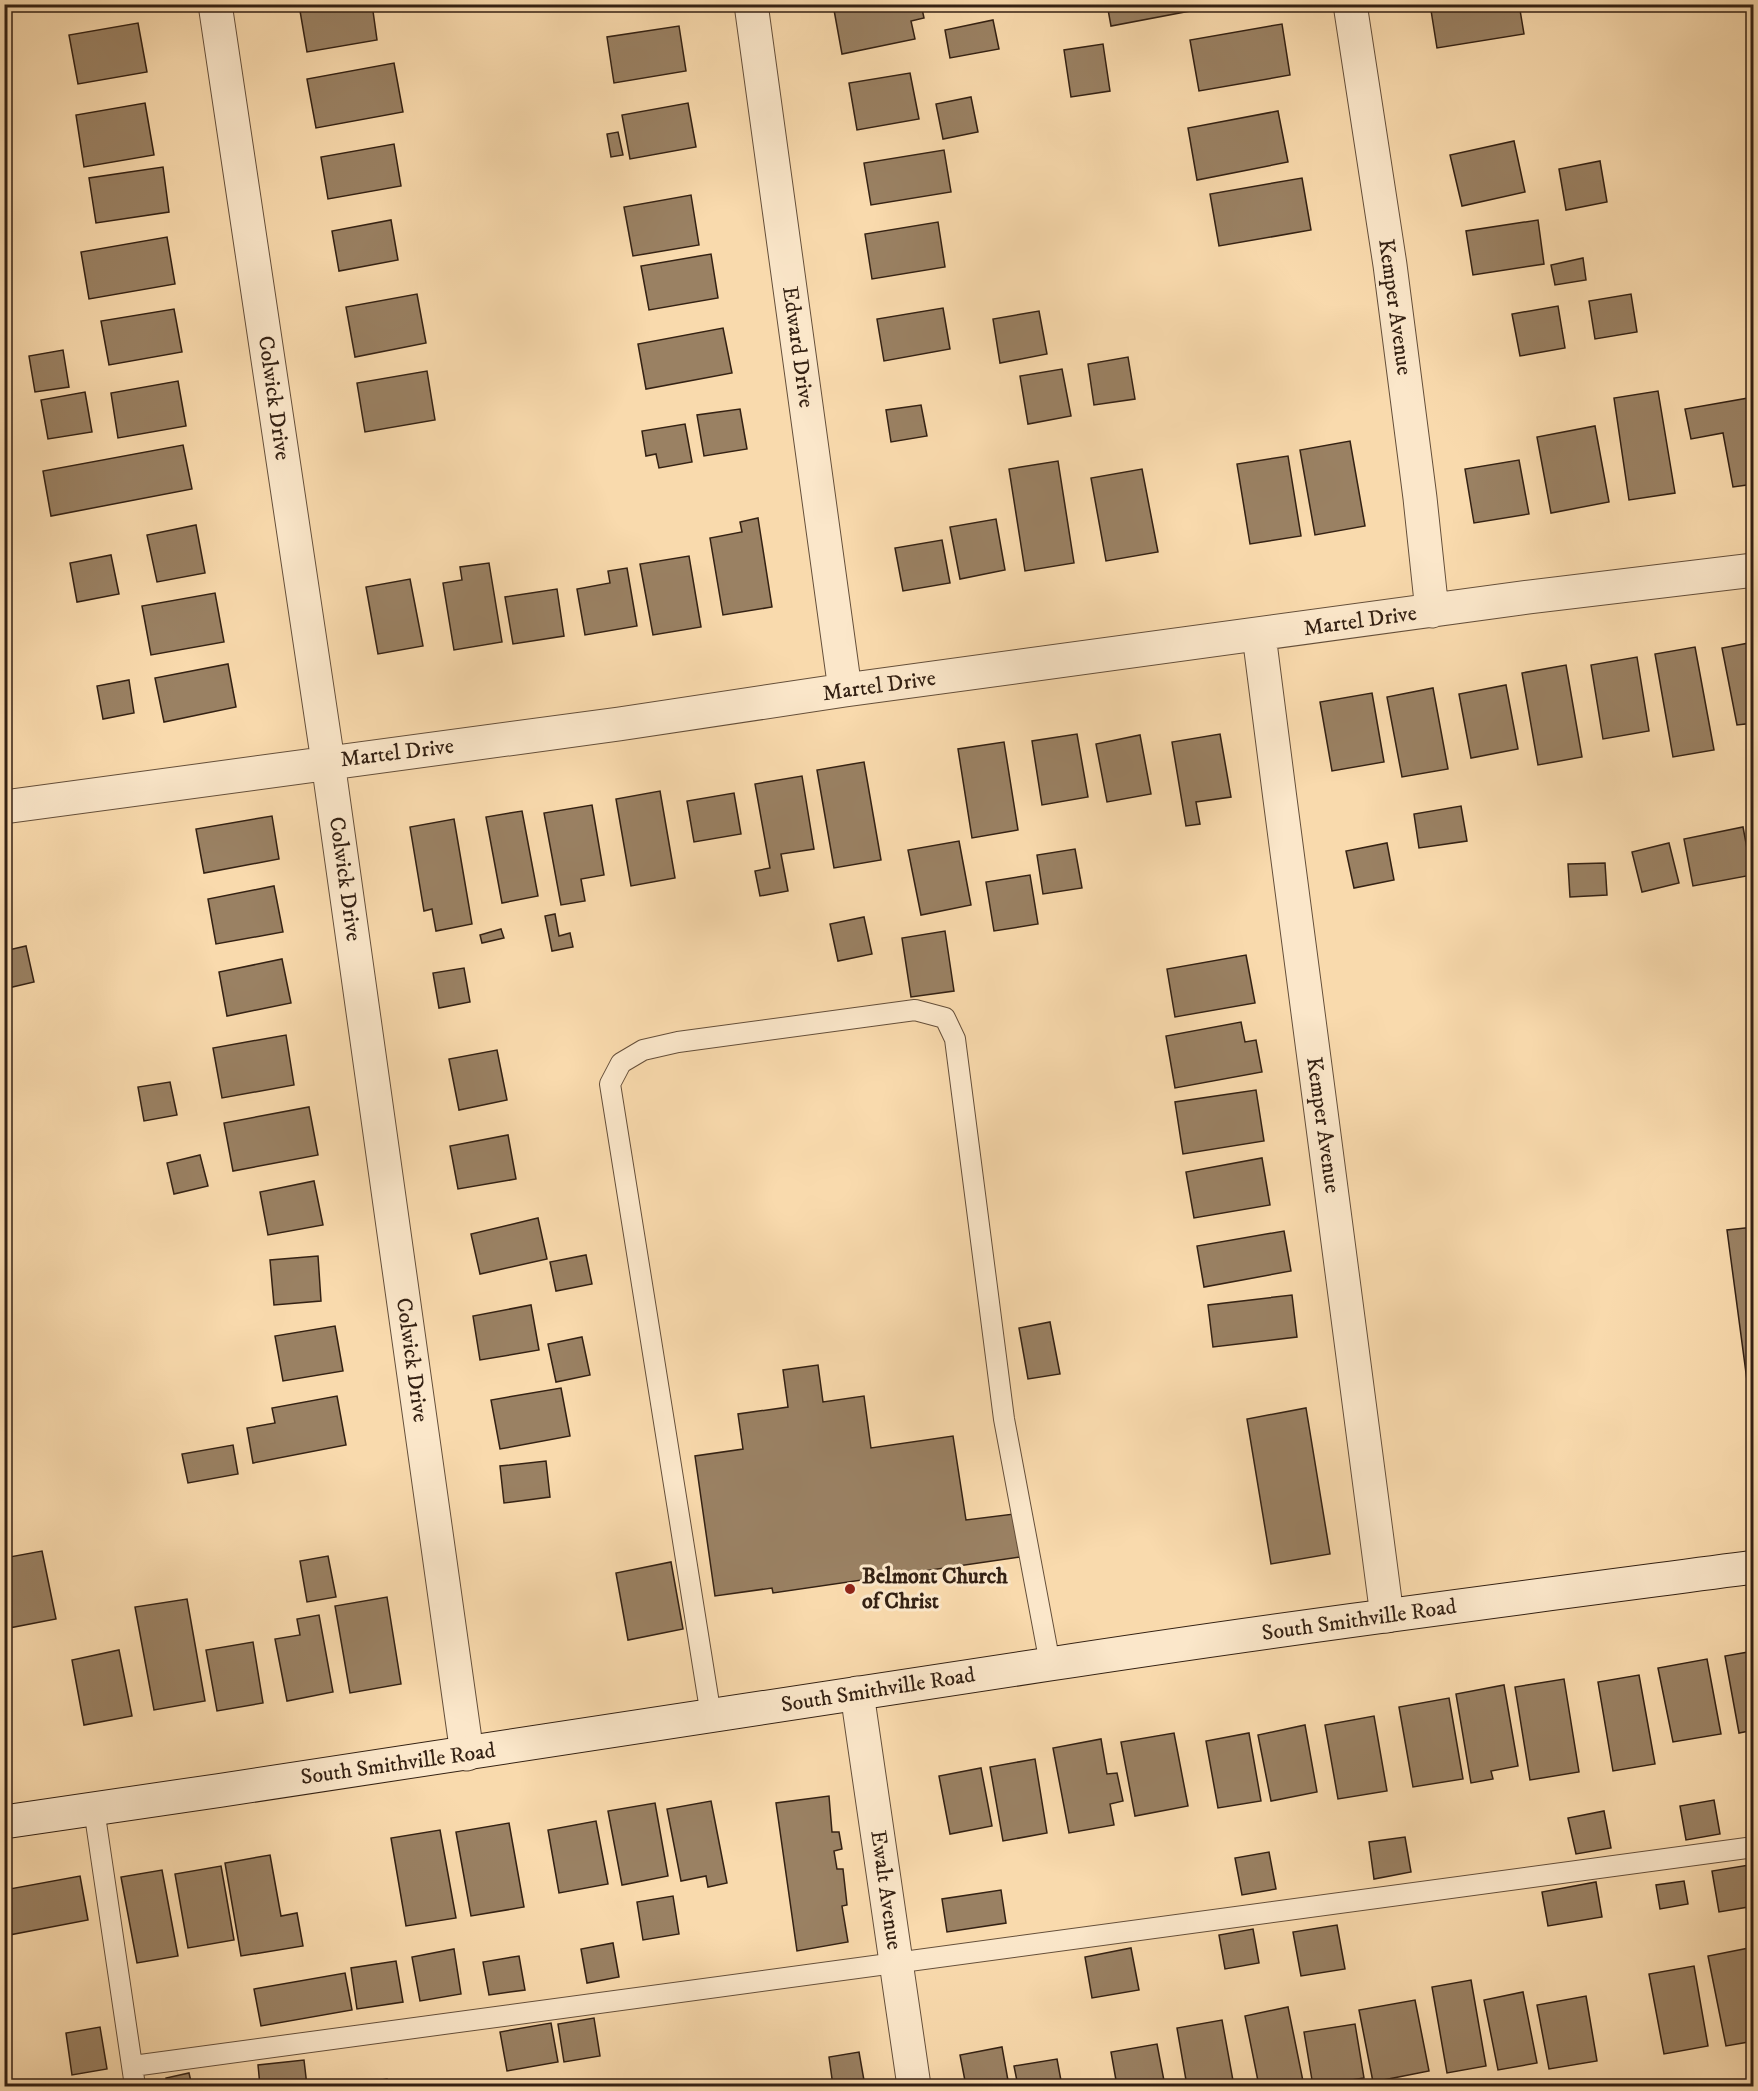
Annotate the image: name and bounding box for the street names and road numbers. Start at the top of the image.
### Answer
street label: Kemper Avenue [1372,237,1418,377]
street label: Edward Drive [776,284,820,410]
street label: Colwick Drive [252,334,296,462]
street label: Martel Drive [1302,600,1418,642]
street label: Martel Drive [821,665,937,707]
street label: Martel Drive [339,733,455,773]
street label: Colwick Drive [323,815,367,943]
street label: Kemper Avenue [1300,1055,1346,1195]
street label: Colwick Drive [390,1296,434,1424]
street label: South Smithville Road [1260,1593,1458,1647]
street label: South Smithville Road [779,1661,977,1719]
street label: South Smithville Road [299,1737,497,1791]
street label: Ewalt Avenue [864,1829,908,1951]

